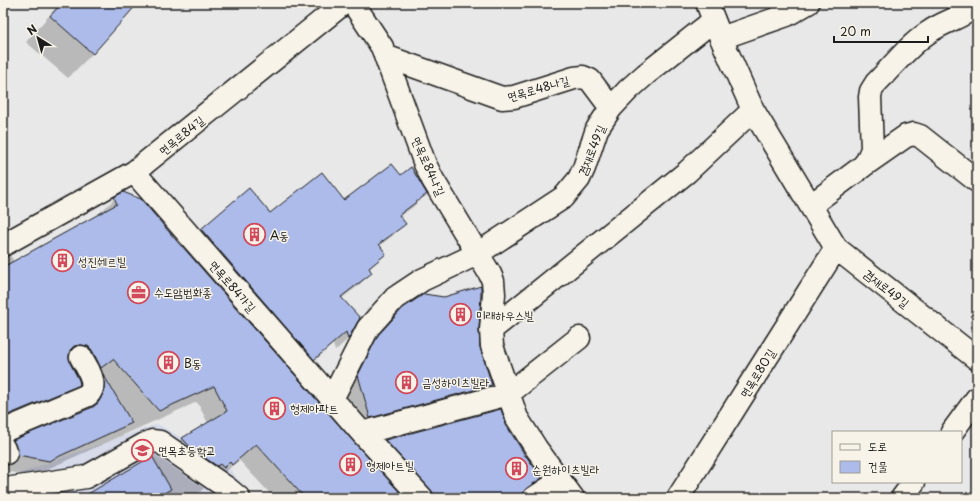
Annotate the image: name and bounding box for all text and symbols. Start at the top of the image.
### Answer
north arrow [18,18,58,58]
scale bar [834,18,928,44]
text: N [23,20,41,39]
text: 20 m [840,22,871,40]
street label: 면목로48나길 [505,70,571,105]
street label: 면목로84길 [154,111,208,159]
street label: 겸재로49길 [573,122,609,178]
street label: 면목로84나길 [408,133,450,199]
building icon: A동 [242,222,268,248]
place label: A동 [270,226,289,244]
building icon: 성진쉐르빌 [50,248,76,274]
place label: 성진쉐르빌 [78,252,127,270]
street label: 면목로84가길 [205,256,261,316]
street label: 겸재로49길 [860,264,914,312]
office icon: 수도암법화종 [125,279,151,305]
place label: 수도암법화종 [154,283,212,301]
building icon: 미래하우스빌 [448,302,474,328]
place label: 미래하우스빌 [476,306,534,324]
street label: 면목로80길 [735,345,779,401]
building icon: B동 [156,350,182,376]
place label: B동 [184,354,202,372]
building icon: 금성하이츠빌라 [393,369,419,395]
place label: 금성하이츠빌라 [422,373,490,391]
building icon: 형제아파트 [261,395,287,421]
place label: 형제아파트 [290,399,338,417]
legend [832,431,962,483]
school or university icon: 면목초등학교 [130,437,156,463]
text: 도로 [868,437,887,455]
place label: 면목초등학교 [158,441,216,459]
building icon: 형제아트빌 [338,452,364,478]
place label: 형제아트빌 [366,456,415,474]
building icon: 순원하이츠빌라 [503,456,529,482]
text: 건물 [868,457,888,475]
place label: 순원하이츠빌라 [532,460,600,478]

